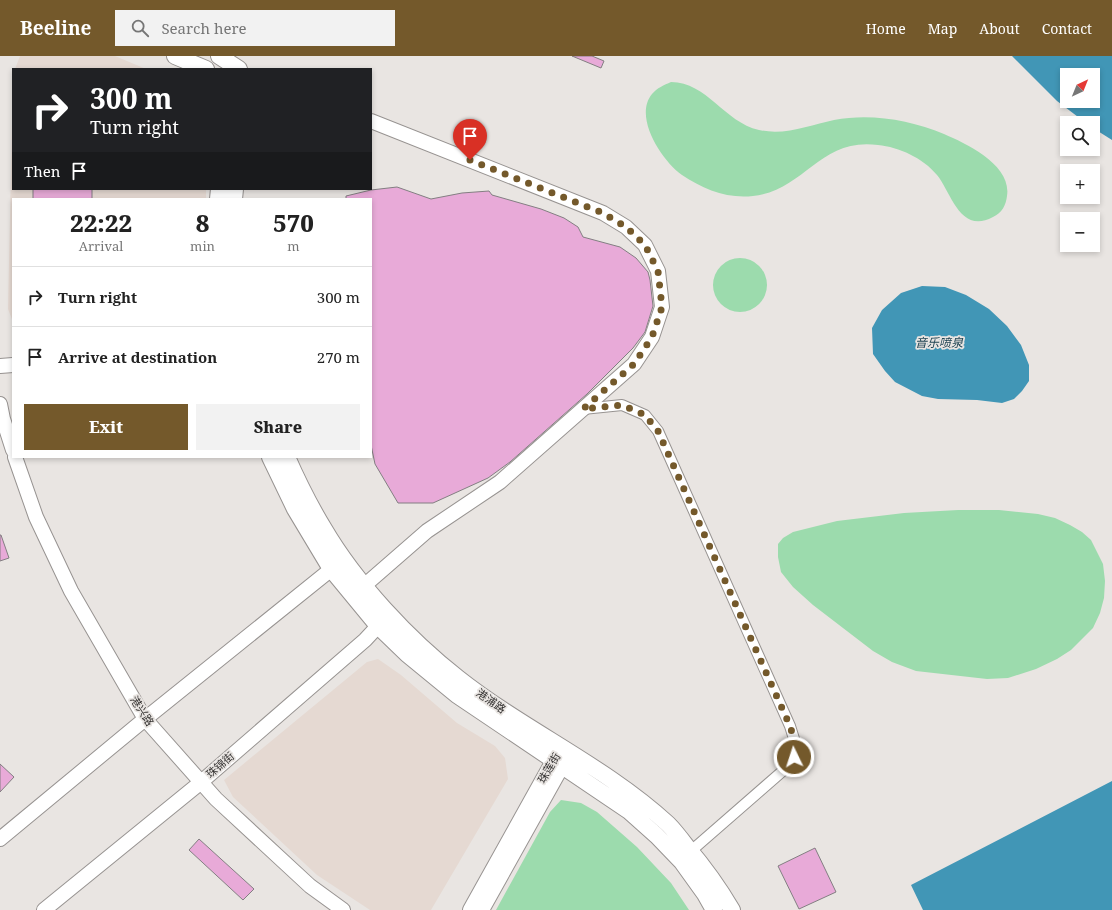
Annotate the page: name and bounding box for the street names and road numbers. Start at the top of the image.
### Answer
street label: 港浦路 [473,685,509,716]
street label: 港兴路 [127,693,158,729]
street label: 珠锦街 [202,748,237,781]
street label: 珠莲街 [534,750,563,786]

